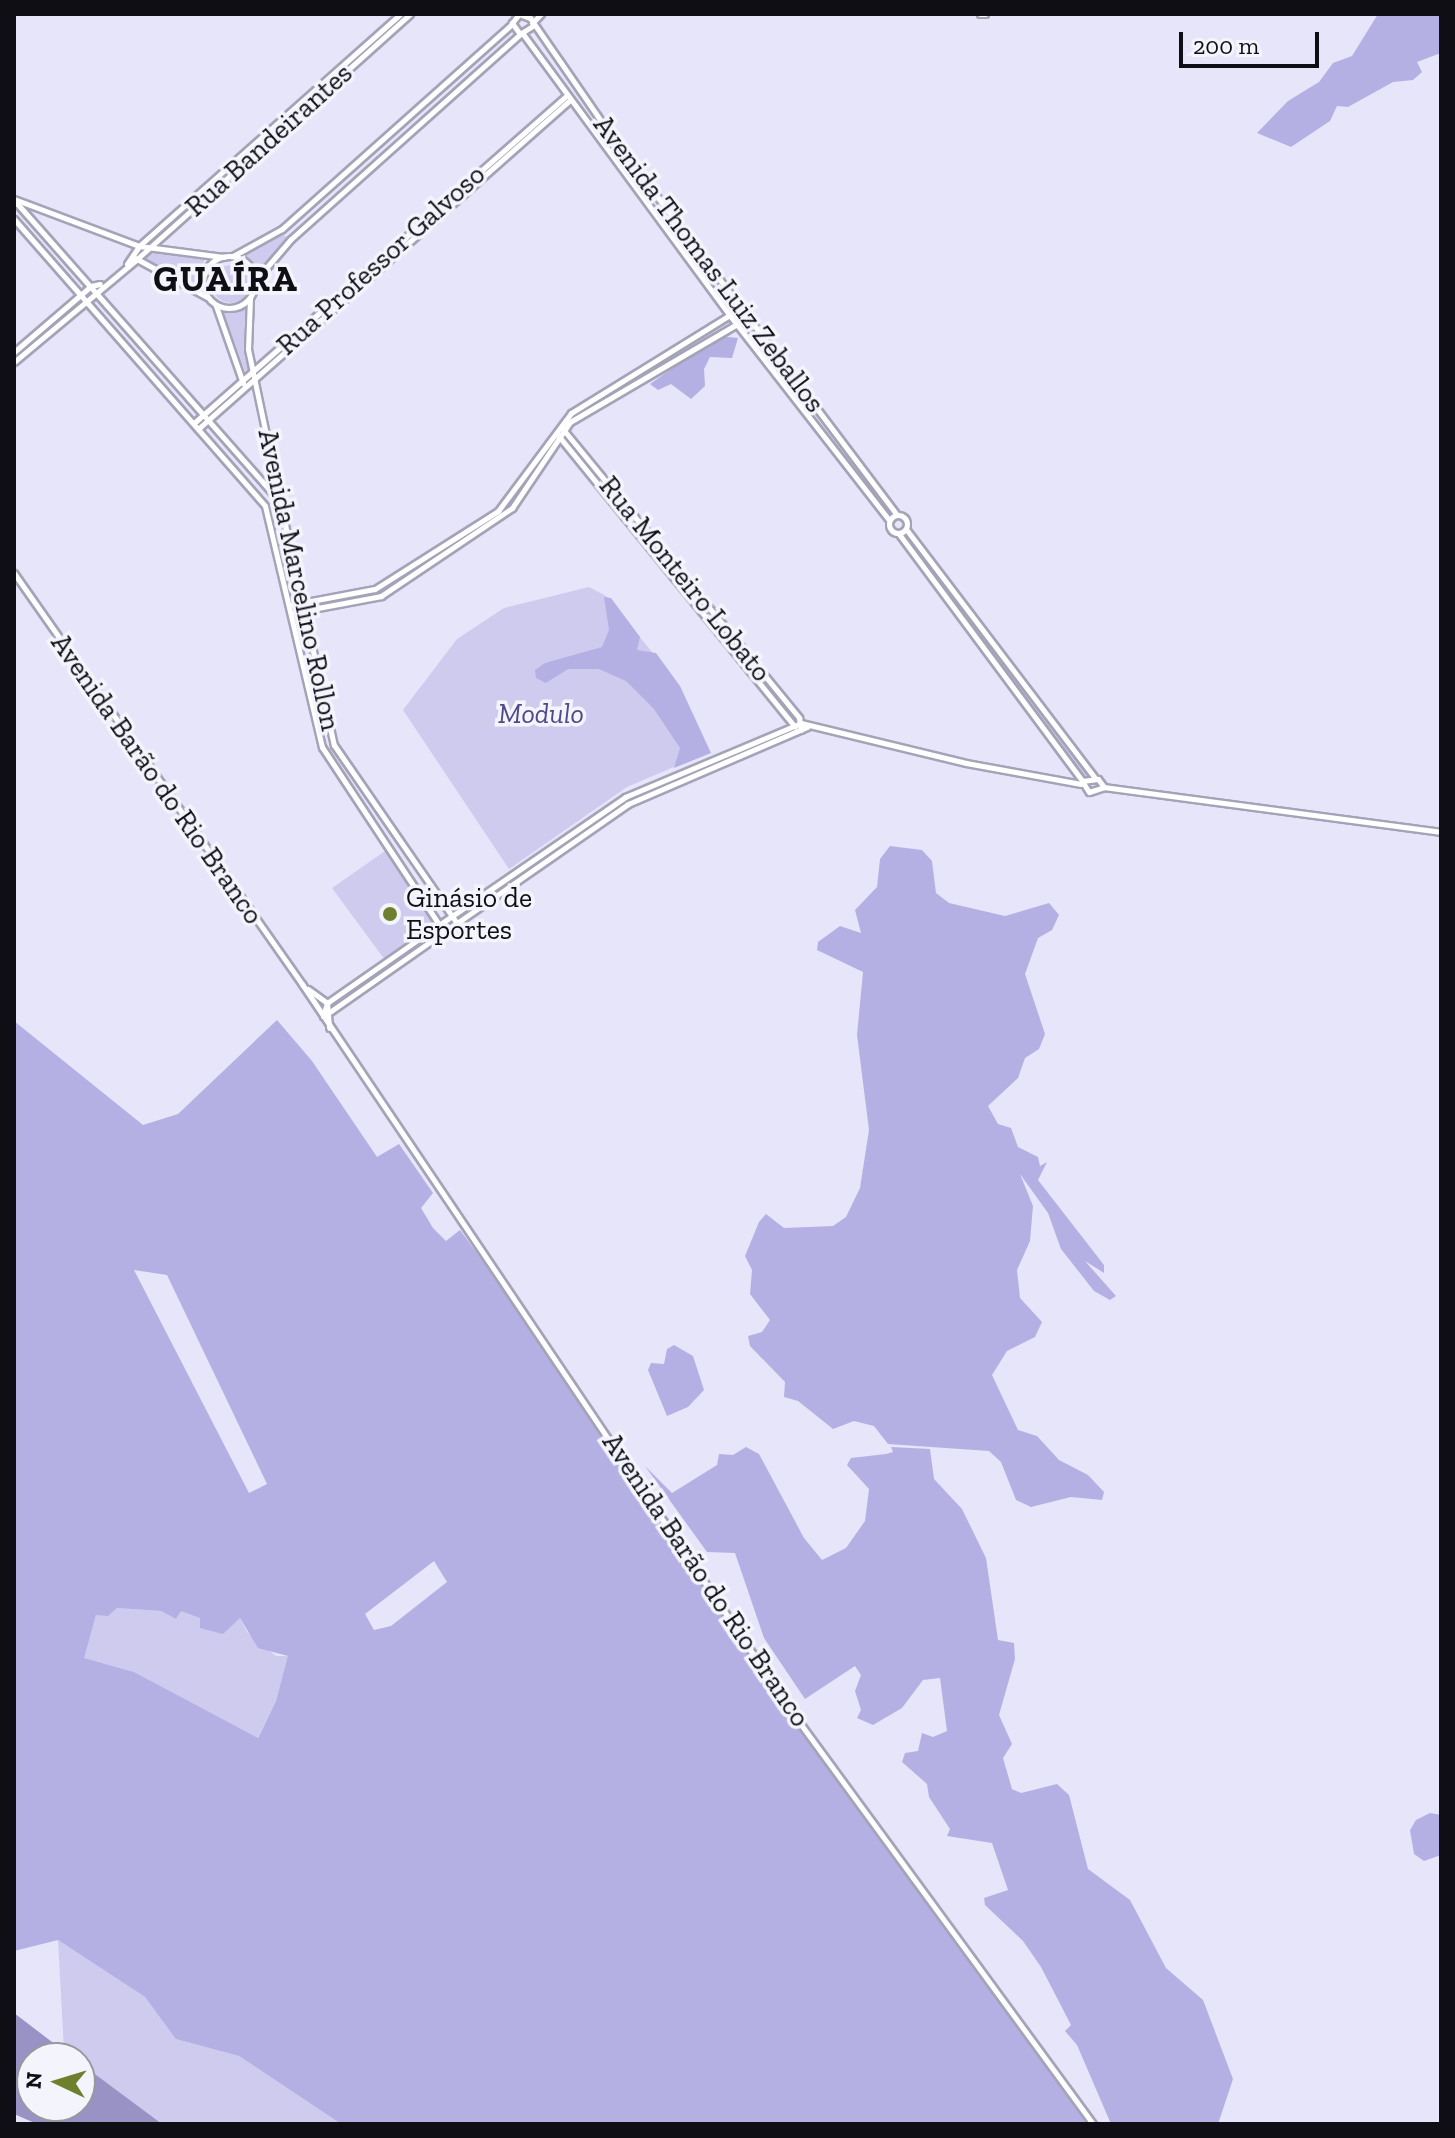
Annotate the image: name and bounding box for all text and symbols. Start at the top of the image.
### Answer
scale bar [1183,16,1323,66]
text: 200 m [1193,31,1259,60]
street label: Rua Bandeirantes [179,56,359,224]
street label: Avenida Thomas Luiz Zeballos [586,109,832,419]
street label: Rua Professor Galvoso [270,158,492,362]
district label: GUAÍRA [153,257,299,301]
street label: Avenida Marcelino Rollon [251,426,347,734]
street label: Rua Monteiro Lobato [592,470,778,688]
street label: Avenida Barão do Rio Branco [44,627,270,931]
park label: Modulo [498,697,584,731]
place label: Ginásio de Esportes [406,881,532,947]
marker: Ginásio de Esportes [381,905,399,923]
street label: Avenida Barão do Rio Branco [595,1427,817,1733]
north arrow [16,2042,96,2122]
text: N [20,2071,48,2090]

